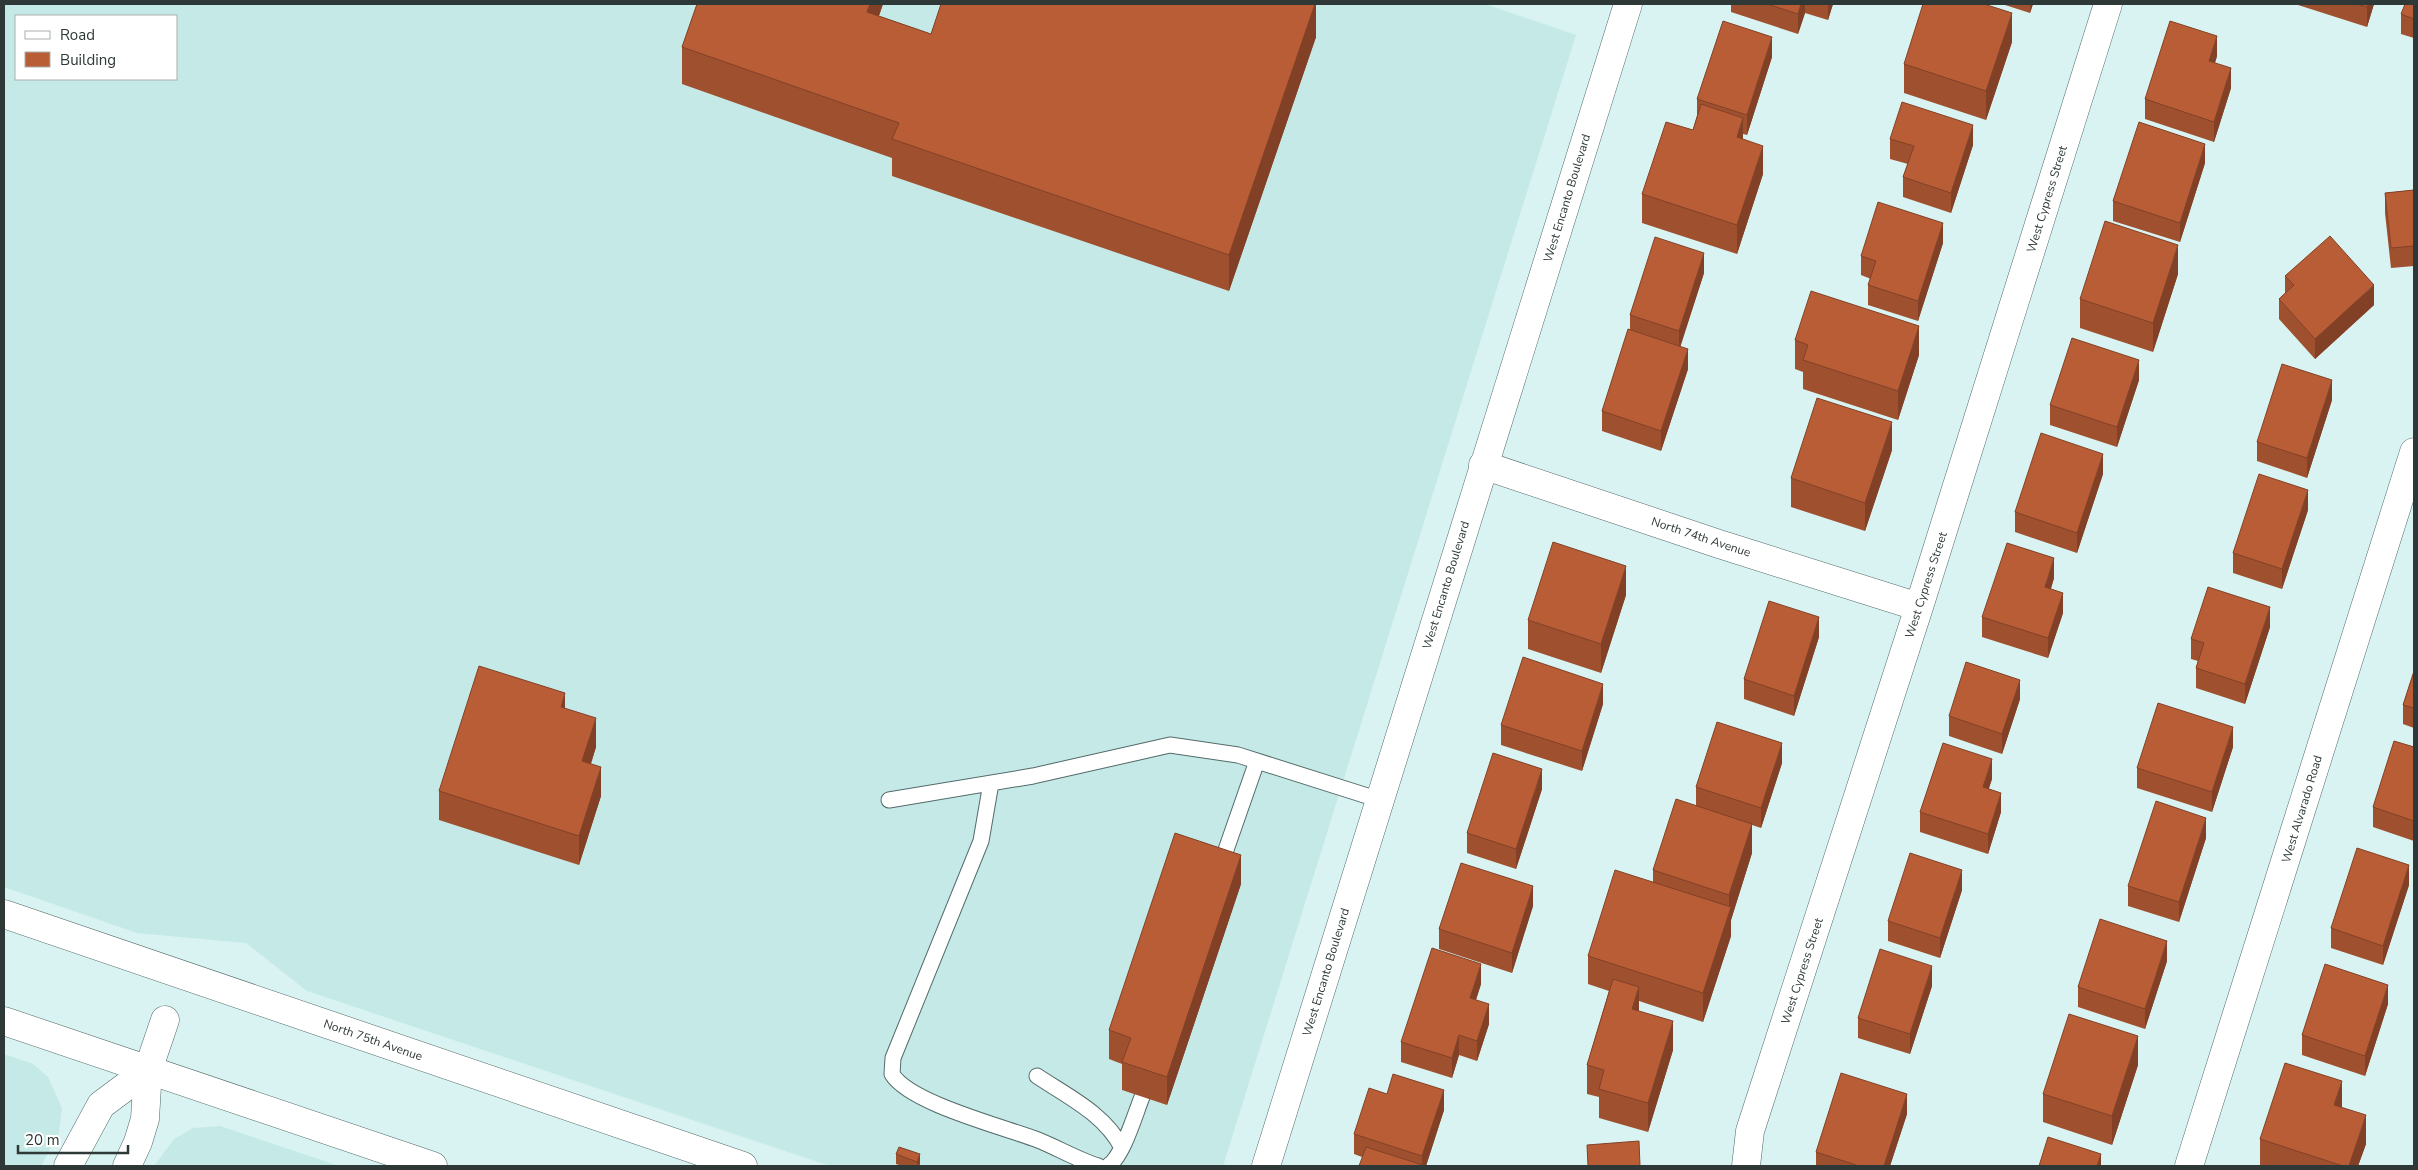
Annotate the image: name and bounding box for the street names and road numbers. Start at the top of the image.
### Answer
street label: West Encanto Boulevard [1540,132,1594,264]
street label: West Cypress Street [2023,143,2071,254]
street label: North 74th Avenue [1649,513,1753,561]
street label: West Encanto Boulevard [1419,519,1473,651]
street label: West Cypress Street [1901,529,1951,640]
street label: West Alvarado Road [2278,753,2326,865]
street label: West Encanto Boulevard [1299,906,1353,1038]
street label: West Cypress Street [1777,915,1827,1026]
street label: North 75th Avenue [321,1016,425,1064]

